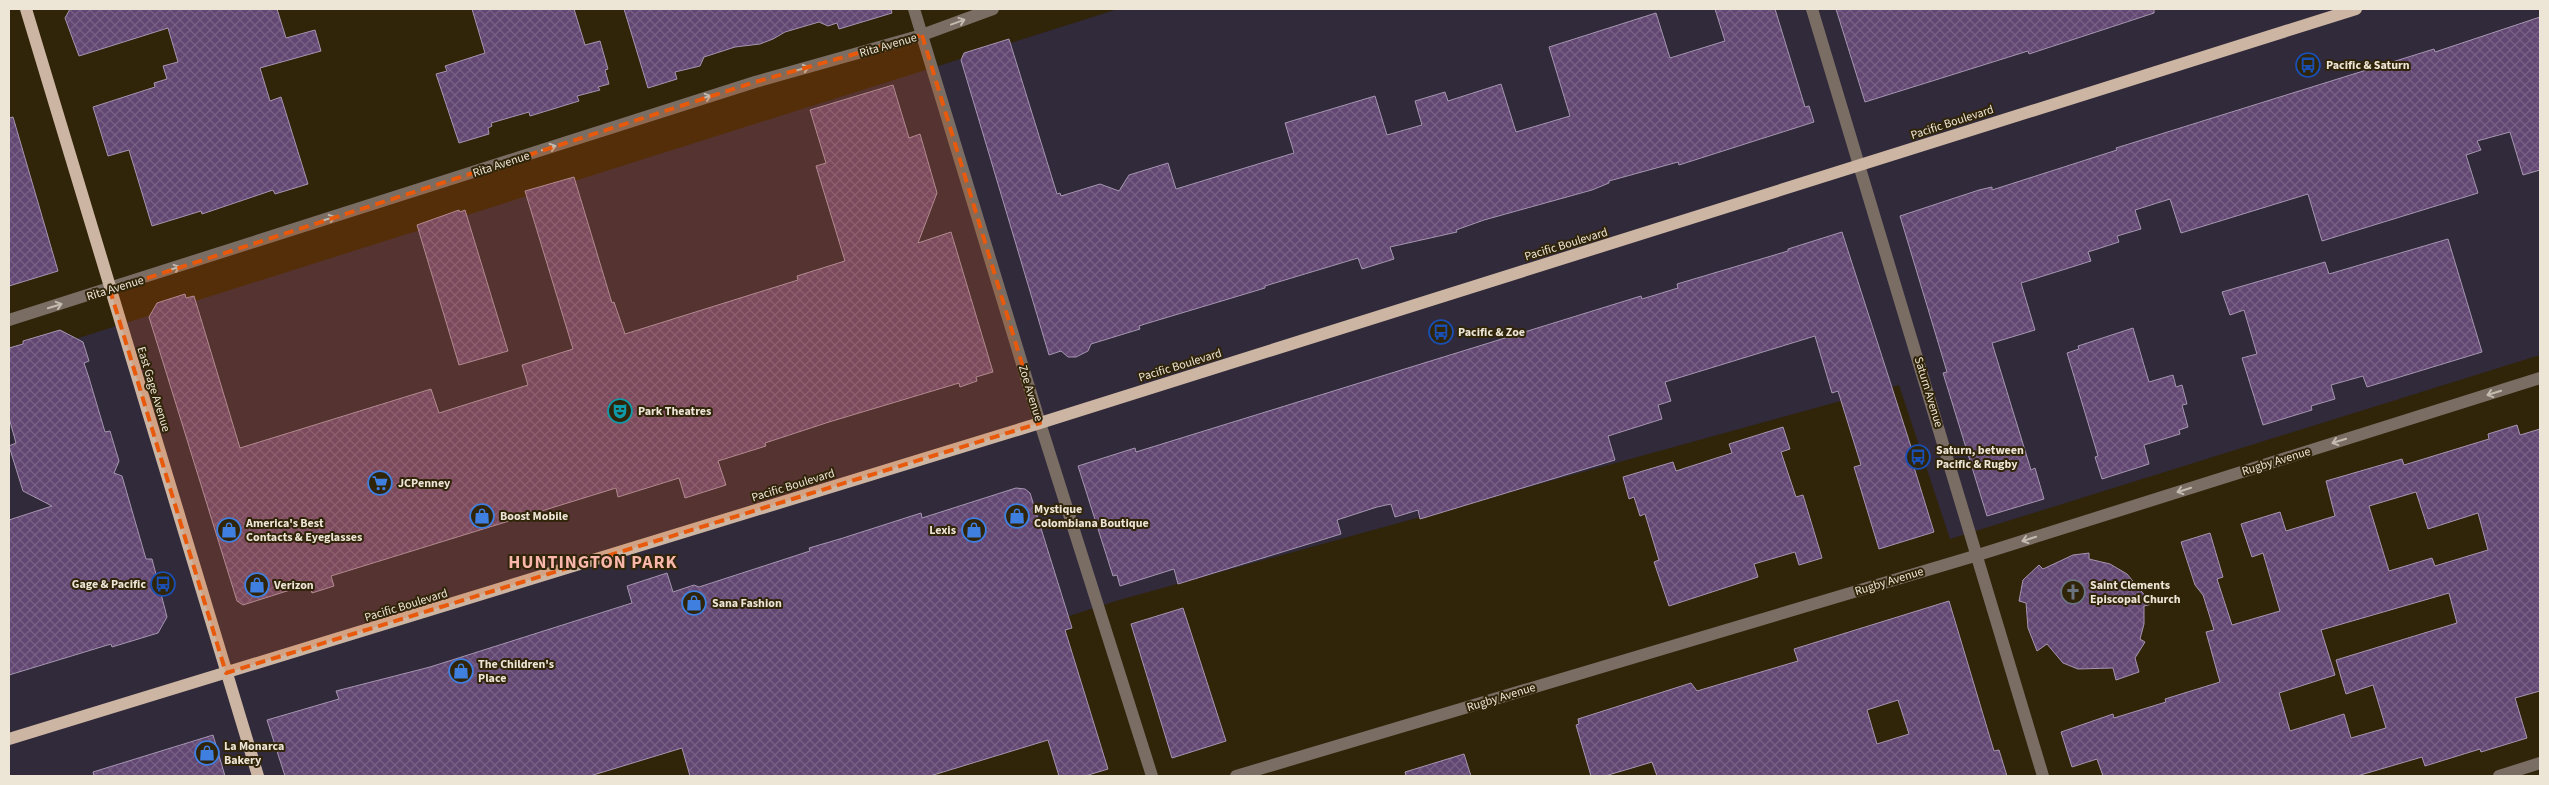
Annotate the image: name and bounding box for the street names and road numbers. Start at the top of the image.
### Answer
street label: Rita Avenue [857,29,919,62]
street label: Pacific Boulevard [1908,101,1996,144]
street label: Rita Avenue [470,147,532,182]
street label: Pacific Boulevard [1522,224,1610,265]
street label: Rita Avenue [84,272,146,305]
street label: East Gage Avenue [132,344,175,434]
street label: Pacific Boulevard [1136,345,1224,386]
street label: Saturn Avenue [1910,355,1947,430]
street label: Zoe Avenue [1014,363,1047,423]
street label: Rugby Avenue [2240,443,2313,480]
street label: Pacific Boulevard [749,465,837,506]
street label: Rugby Avenue [1853,563,1926,600]
street label: Pacific Boulevard [362,585,450,626]
street label: Rugby Avenue [1465,679,1538,716]

